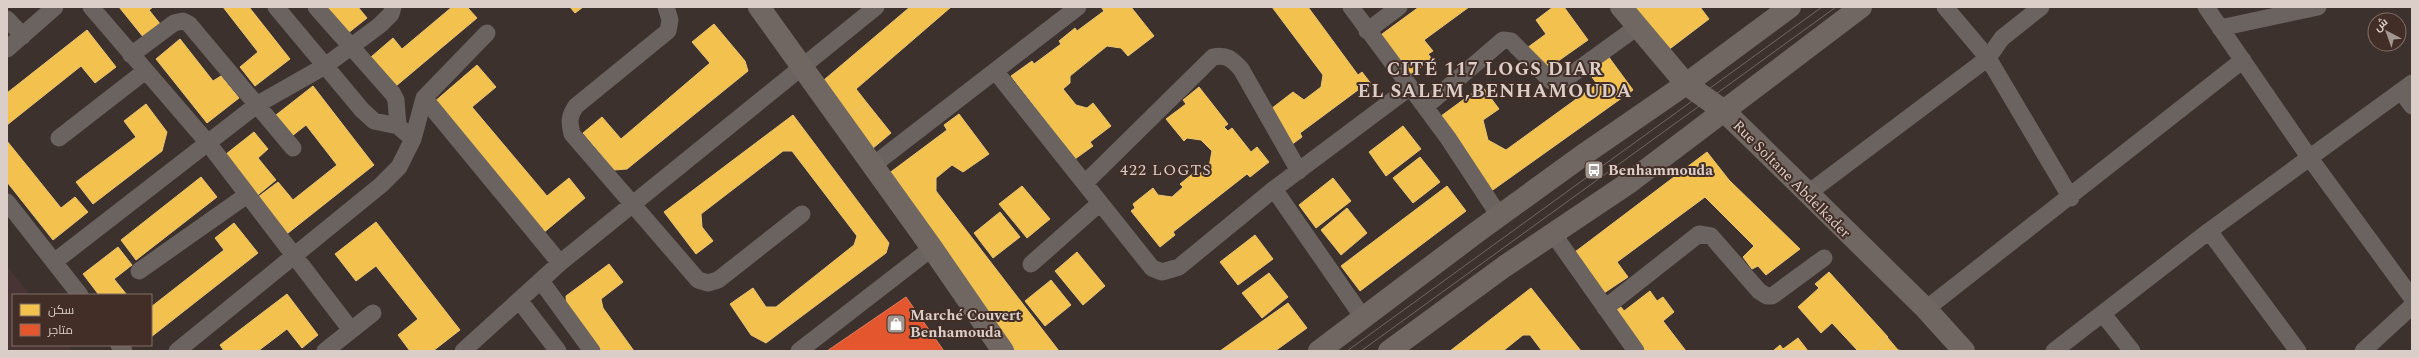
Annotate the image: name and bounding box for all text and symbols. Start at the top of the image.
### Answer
north arrow [2367,12,2407,52]
text: ش [2370,14,2392,36]
district label: CITÉ 117 LOGS DIAR EL SALEM,BENHAMOUDA [1357,55,1633,106]
street label: Rue Soltane Abdelkader [1727,115,1856,244]
district label: 422 LOGTS [1120,158,1212,182]
bus stop icon: Benhammouda [1583,159,1605,181]
place label: Benhammouda [1608,159,1713,182]
legend [12,294,152,346]
text: سكن [48,301,74,320]
place label: Marché Couvert Benhamouda [910,304,1021,344]
shop icon: Marché Couvert Benhamouda [885,313,907,335]
text: متاجر [47,321,73,340]

